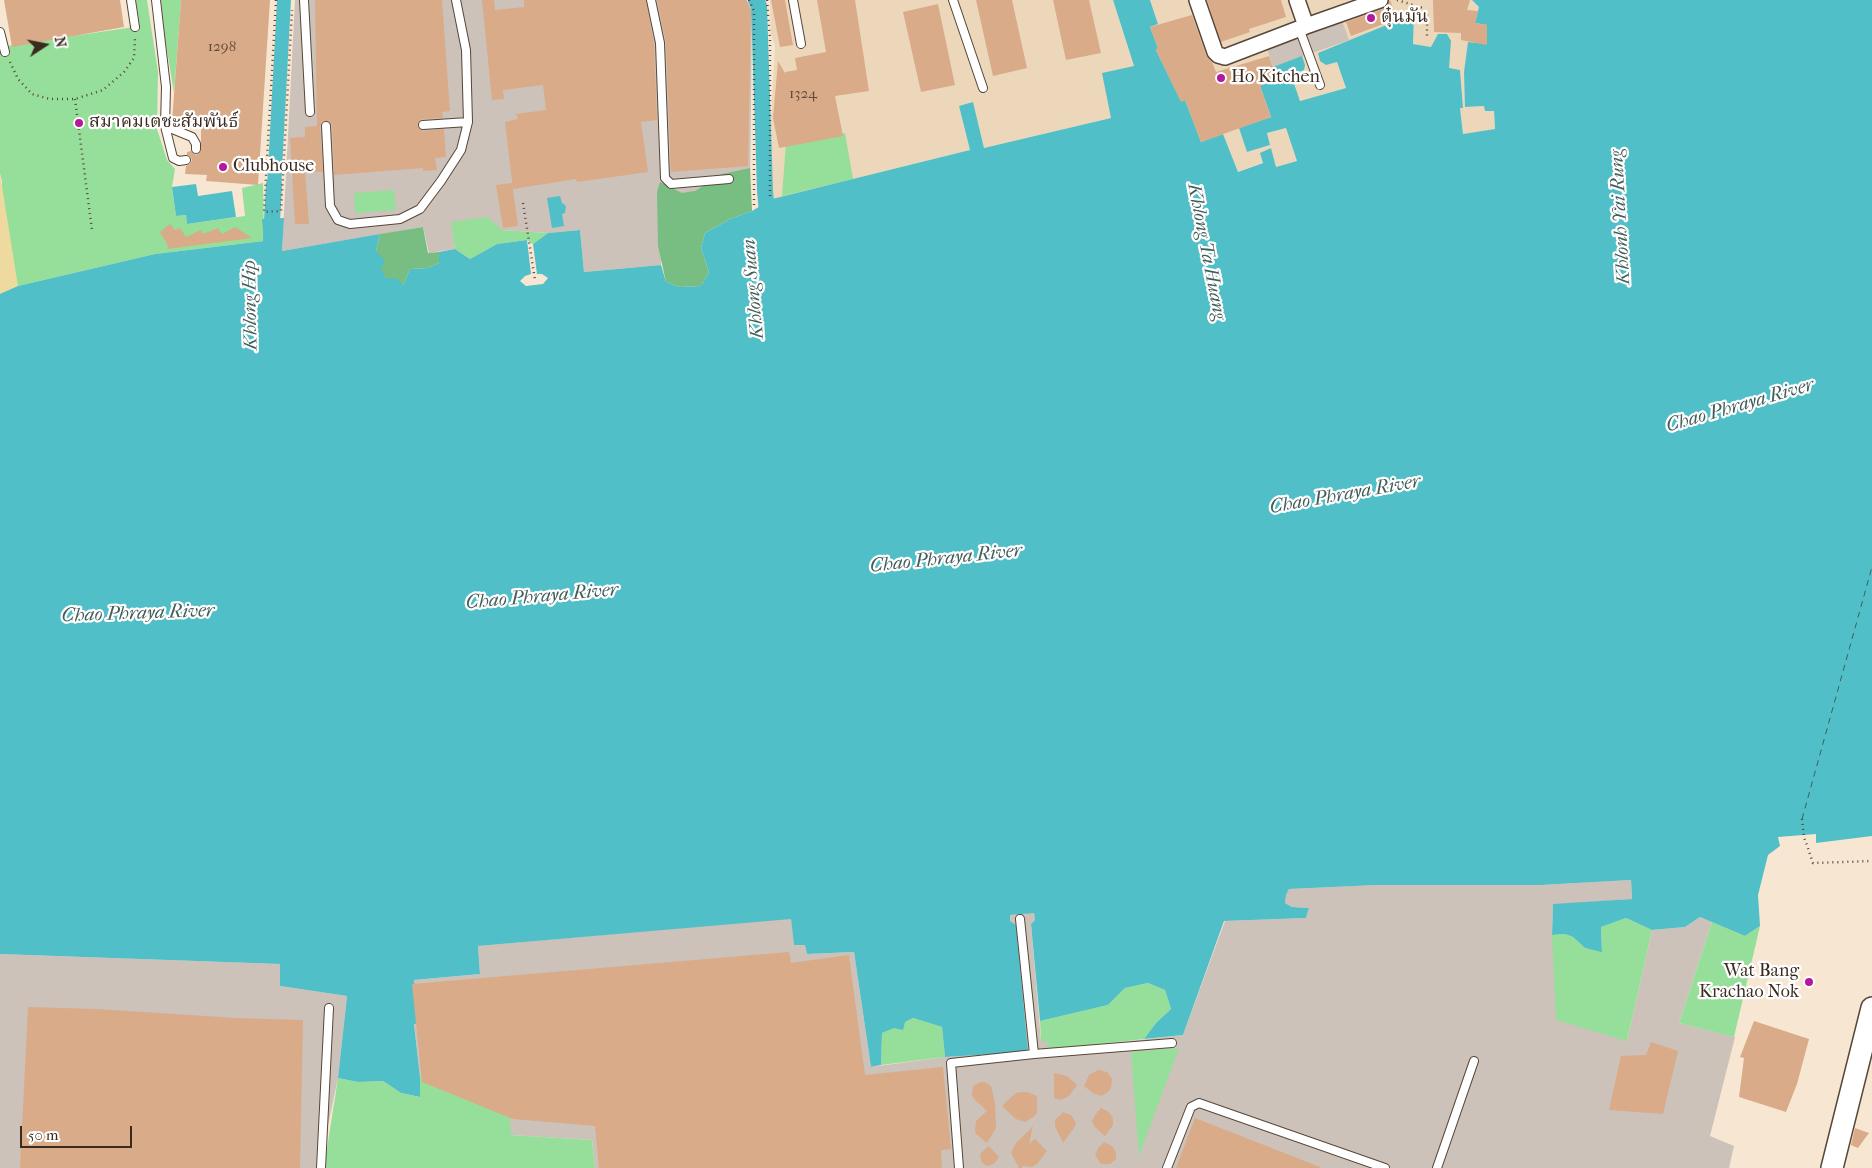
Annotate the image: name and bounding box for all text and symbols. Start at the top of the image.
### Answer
place label: ตุ๋นมัน [1381,7,1428,29]
marker: ตุ๋นมัน [1365,12,1377,24]
north arrow [20,20,70,70]
text: N [51,35,70,49]
house number: 1298 [208,38,236,56]
place label: Ho Kitchen [1231,67,1320,89]
marker: Ho Kitchen [1215,72,1227,84]
house number: 1324 [789,85,817,103]
place label: สมาคมเตชะสัมพันธ์ [89,112,239,134]
marker: สมาคมเตชะสัมพันธ์ [73,117,85,129]
water label: Khlonh Yai Rung [1606,149,1636,285]
place label: Clubhouse [233,156,314,178]
marker: Clubhouse [217,161,229,173]
water label: Khlong Ta Huang [1182,182,1230,322]
water label: Khlong Suan [738,238,770,340]
water label: Khlong Hip [239,260,263,350]
water label: Chao Phraya River [1663,374,1817,438]
water label: Chao Phraya River [1268,471,1422,519]
water label: Chao Phraya River [869,540,1023,578]
water label: Chao Phraya River [465,579,619,615]
water label: Chao Phraya River [61,600,215,628]
place label: Wat Bang Krachao Nok [1699,961,1799,1004]
marker: Wat Bang Krachao Nok [1803,976,1815,988]
scale bar [22,1116,135,1148]
text: 50 m [28,1126,58,1144]

